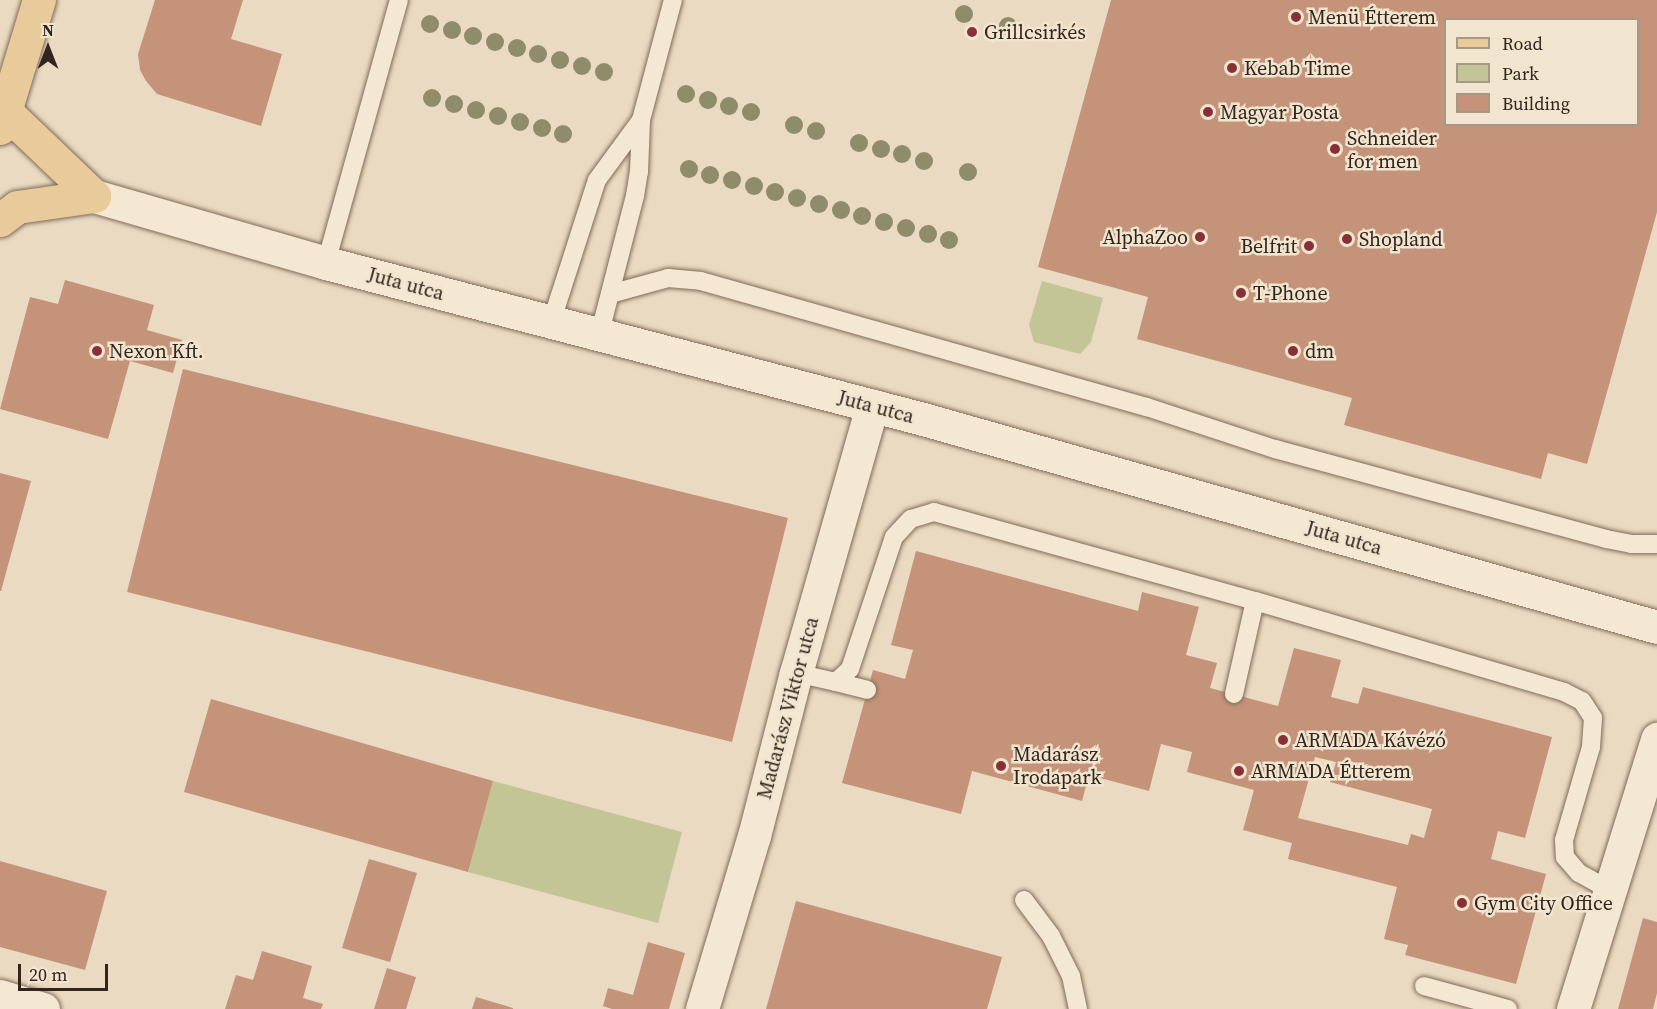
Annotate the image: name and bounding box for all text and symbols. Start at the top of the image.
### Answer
place label: Menü Étterem [1308,5,1436,29]
marker: Menü Étterem [1289,10,1303,24]
north arrow [18,18,78,78]
legend [1444,18,1639,126]
text: N [42,19,54,41]
place label: Grillcsirkés [984,20,1086,44]
marker: Grillcsirkés [965,25,979,39]
text: Road [1502,31,1543,56]
place label: Kebab Time [1244,56,1351,80]
marker: Kebab Time [1225,61,1239,75]
text: Park [1502,61,1539,86]
text: Building [1502,91,1570,116]
place label: Magyar Posta [1220,100,1339,124]
marker: Magyar Posta [1201,105,1215,119]
place label: Schneider for men [1347,126,1437,173]
marker: Schneider for men [1328,142,1342,156]
place label: AlphaZoo [1103,225,1188,249]
place label: Shopland [1359,227,1443,251]
marker: AlphaZoo [1193,230,1207,244]
marker: Shopland [1340,232,1354,246]
place label: Belfrit [1240,234,1297,258]
marker: Belfrit [1302,239,1316,253]
street label: Juta utca [365,262,447,306]
place label: T-Phone [1253,281,1328,305]
marker: T-Phone [1234,286,1248,300]
place label: Nexon Kft. [109,339,204,363]
place label: dm [1305,339,1334,363]
marker: Nexon Kft. [90,344,104,358]
marker: dm [1286,344,1300,358]
street label: Juta utca [835,385,917,429]
street label: Juta utca [1303,516,1385,560]
street label: Madarász Viktor utca [752,614,824,802]
place label: ARMADA Kávézó [1295,728,1446,752]
marker: ARMADA Kávézó [1276,733,1290,747]
place label: Madarász Irodapark [1013,742,1101,789]
marker: Madarász Irodapark [994,759,1008,773]
place label: ARMADA Étterem [1251,759,1411,783]
marker: ARMADA Étterem [1232,764,1246,778]
place label: Gym City Office [1474,891,1613,915]
marker: Gym City Office [1455,896,1469,910]
scale bar [21,952,111,990]
text: 20 m [29,962,67,987]

